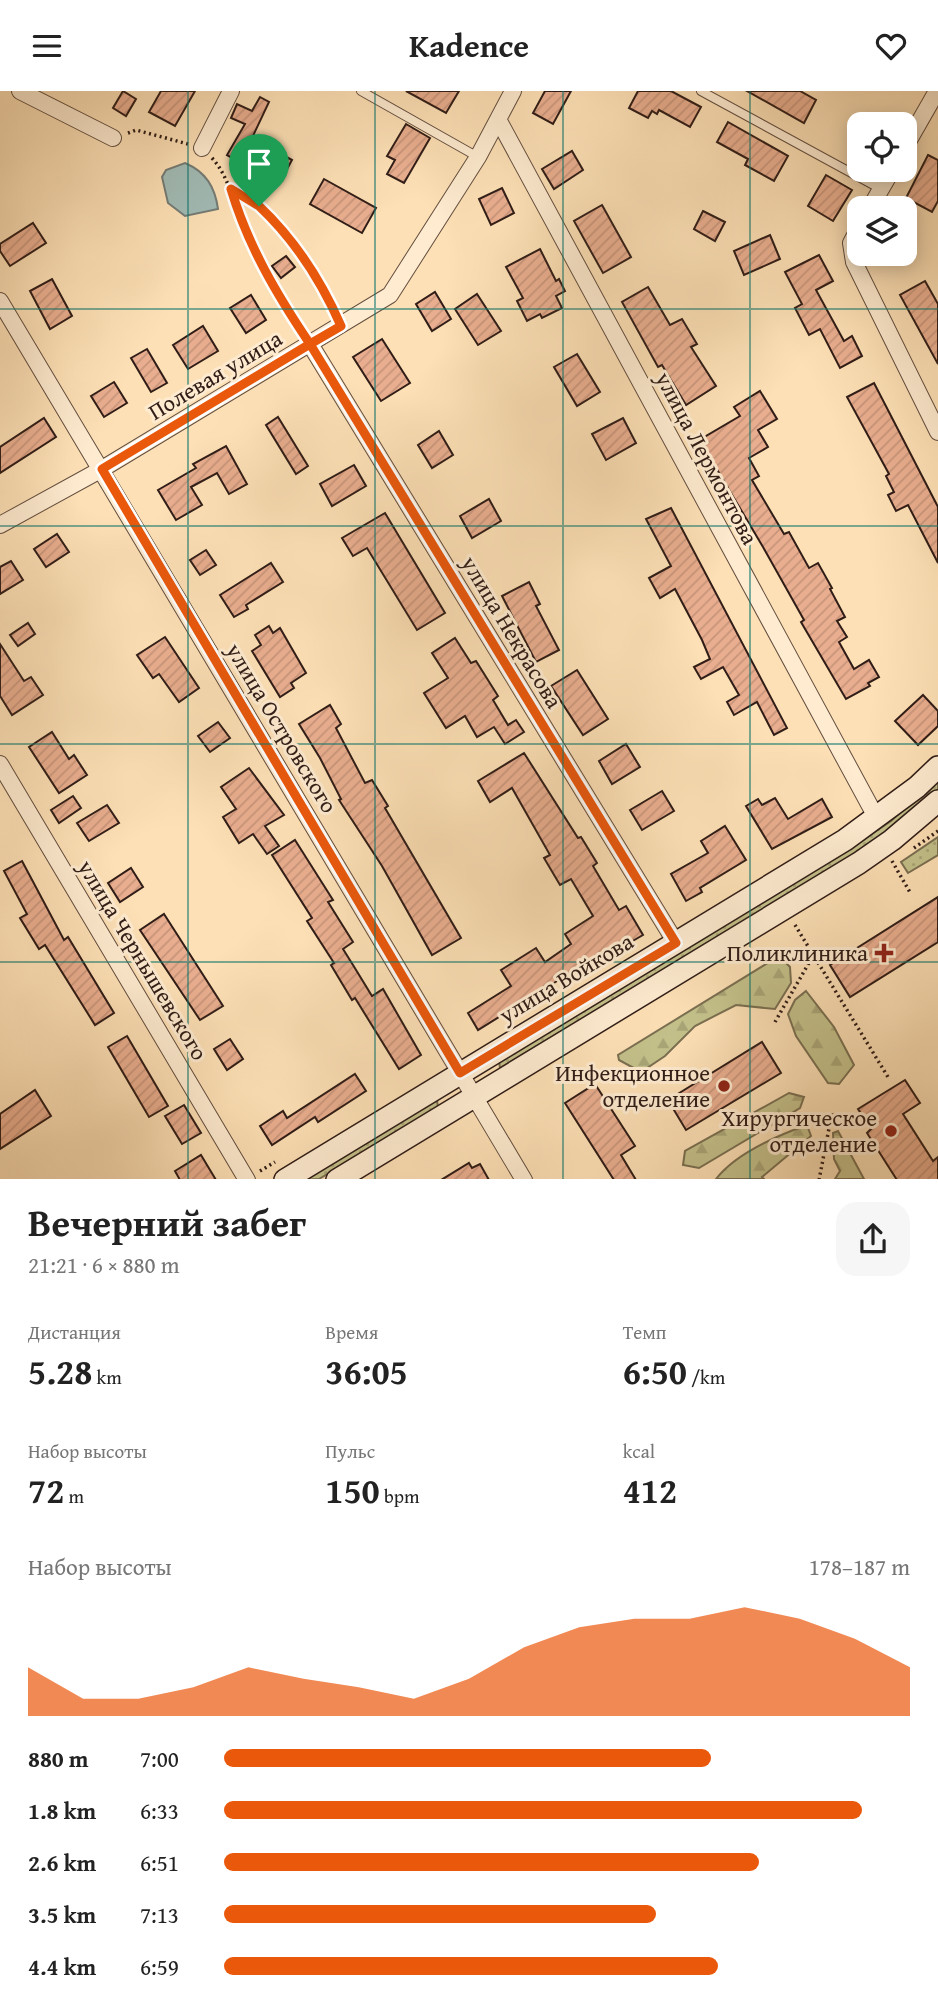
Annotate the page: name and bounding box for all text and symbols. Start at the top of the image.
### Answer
text: Kadence [409,22,529,69]
icon: menu [28,27,66,65]
icon: heart [872,27,910,65]
map controls [847,112,917,266]
button: locate [847,112,917,182]
pin [229,134,289,206]
icon: arrive [240,145,278,183]
button: layers [847,196,917,266]
street label: Полевая улица [142,322,288,428]
street label: улица Лермонтова [647,365,767,550]
street label: улица Некрасова [453,548,571,714]
street label: улица Островского [218,636,346,819]
street label: улица Чернышевского [70,852,216,1066]
street label: улица Войкова [491,924,639,1031]
place label: Поликлиника [727,936,868,969]
marker: Поликлиника [874,943,894,963]
place label: Инфекционное отделение [555,1056,710,1115]
marker: Инфекционное отделение [716,1078,732,1094]
place label: Хирургическое отделение [721,1101,877,1160]
marker: Хирургическое отделение [883,1123,899,1139]
text: Вечерний забег [28,1194,306,1250]
button: share [836,1202,910,1276]
text: 21:21 · 6 × 880 m [28,1248,180,1281]
text: Дистанция [28,1318,121,1346]
text: Время [325,1318,378,1346]
text: Темп [623,1318,667,1346]
text: 5.28 [28,1346,92,1397]
text: 36:05 [325,1346,408,1397]
text: 6:50 [623,1346,687,1397]
text: km [92,1363,122,1391]
text: /km [687,1363,725,1391]
text: Набор высоты [28,1437,147,1465]
text: Пульс [325,1437,375,1465]
text: kcal [623,1437,655,1465]
text: 72 [28,1465,64,1516]
text: 150 [325,1465,380,1516]
text: 412 [623,1465,677,1516]
text: m [64,1482,84,1510]
text: bpm [380,1482,420,1510]
text: Набор высоты [28,1550,172,1583]
text: 178–187 m [809,1550,910,1583]
text: 880 m [28,1742,89,1775]
text: 7:00 [140,1742,179,1775]
text: 1.8 km [28,1794,96,1827]
text: 6:33 [140,1794,179,1827]
text: 2.6 km [28,1846,96,1879]
text: 6:51 [140,1846,179,1879]
text: 3.5 km [28,1898,96,1931]
text: 7:13 [140,1898,179,1931]
text: 4.4 km [28,1950,96,1983]
text: 6:59 [140,1950,179,1983]

